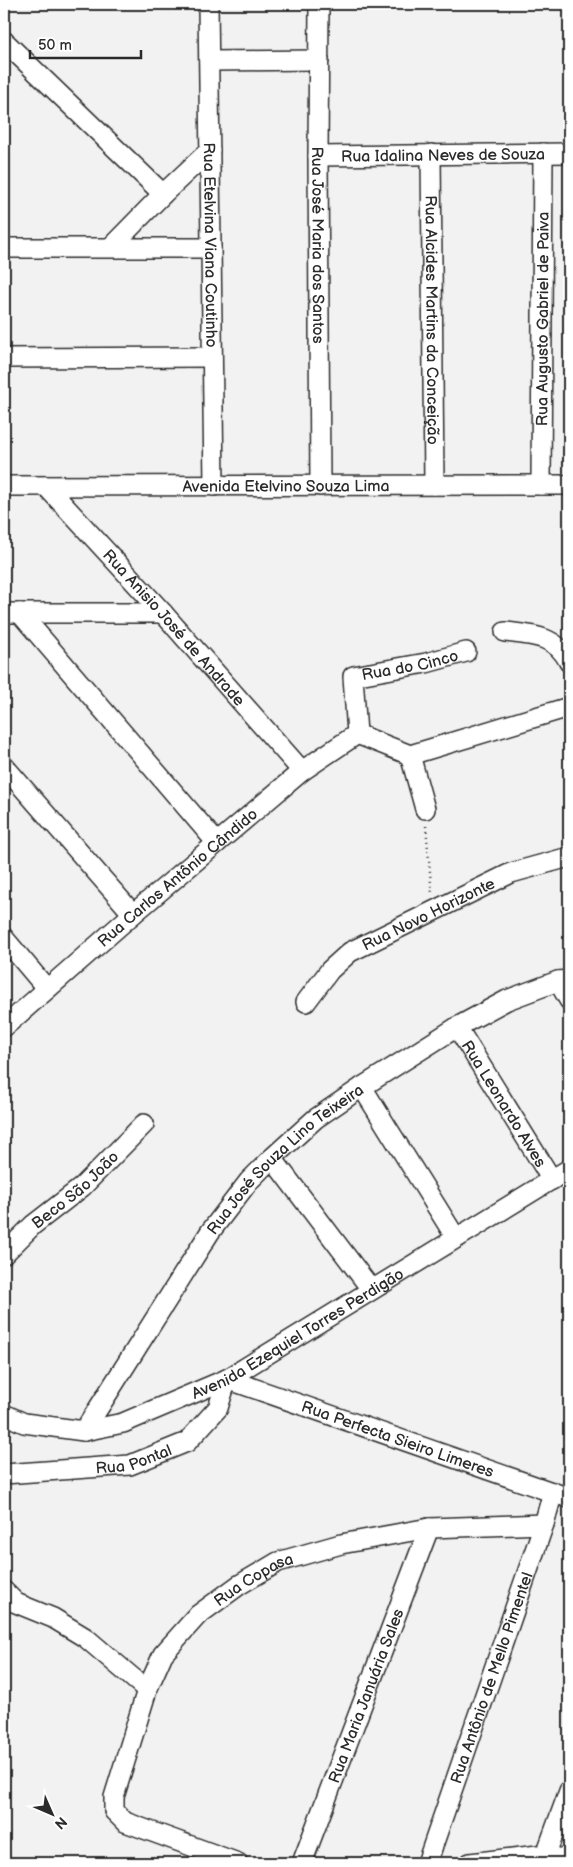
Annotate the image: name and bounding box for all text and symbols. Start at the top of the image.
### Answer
scale bar [30,28,141,60]
text: 50 m [38,36,72,55]
street label: Rua Etelvina Viana Coutinho [199,142,220,348]
street label: Rua Idalina Neves de Souza [341,145,545,167]
street label: Rua José Maria dos Santos [307,146,327,344]
street label: Rua Alcides Martins da Conceição [420,195,442,445]
street label: Rua Augusto Gabriel de Paiva [533,212,554,426]
street label: Avenida Etelvino Souza Lima [182,477,390,497]
street label: Rua Anisio José de Andrade [98,546,249,711]
street label: Rua do Cinco [360,647,460,685]
street label: Rua Carlos Antônio Cândido [94,805,262,952]
street label: Rua Novo Horizonte [359,874,499,956]
street label: Rua Leonardo Alves [457,1037,550,1171]
street label: Rua José Souza Lino Teixeira [204,1081,368,1239]
street label: Beco São João [29,1148,123,1233]
street label: Avenida Ezequiel Torres Perdigão [189,1265,408,1404]
street label: Rua Perfecta Sieiro Limeres [299,1398,496,1482]
street label: Rua Pontal [95,1441,175,1478]
street label: Rua Copasa [211,1550,296,1611]
street label: Rua Antônio de Mello Pimentel [447,1570,538,1786]
street label: Rua Maria Januária Sales [325,1606,409,1786]
north arrow [28,1790,78,1840]
text: N [51,1813,71,1833]

